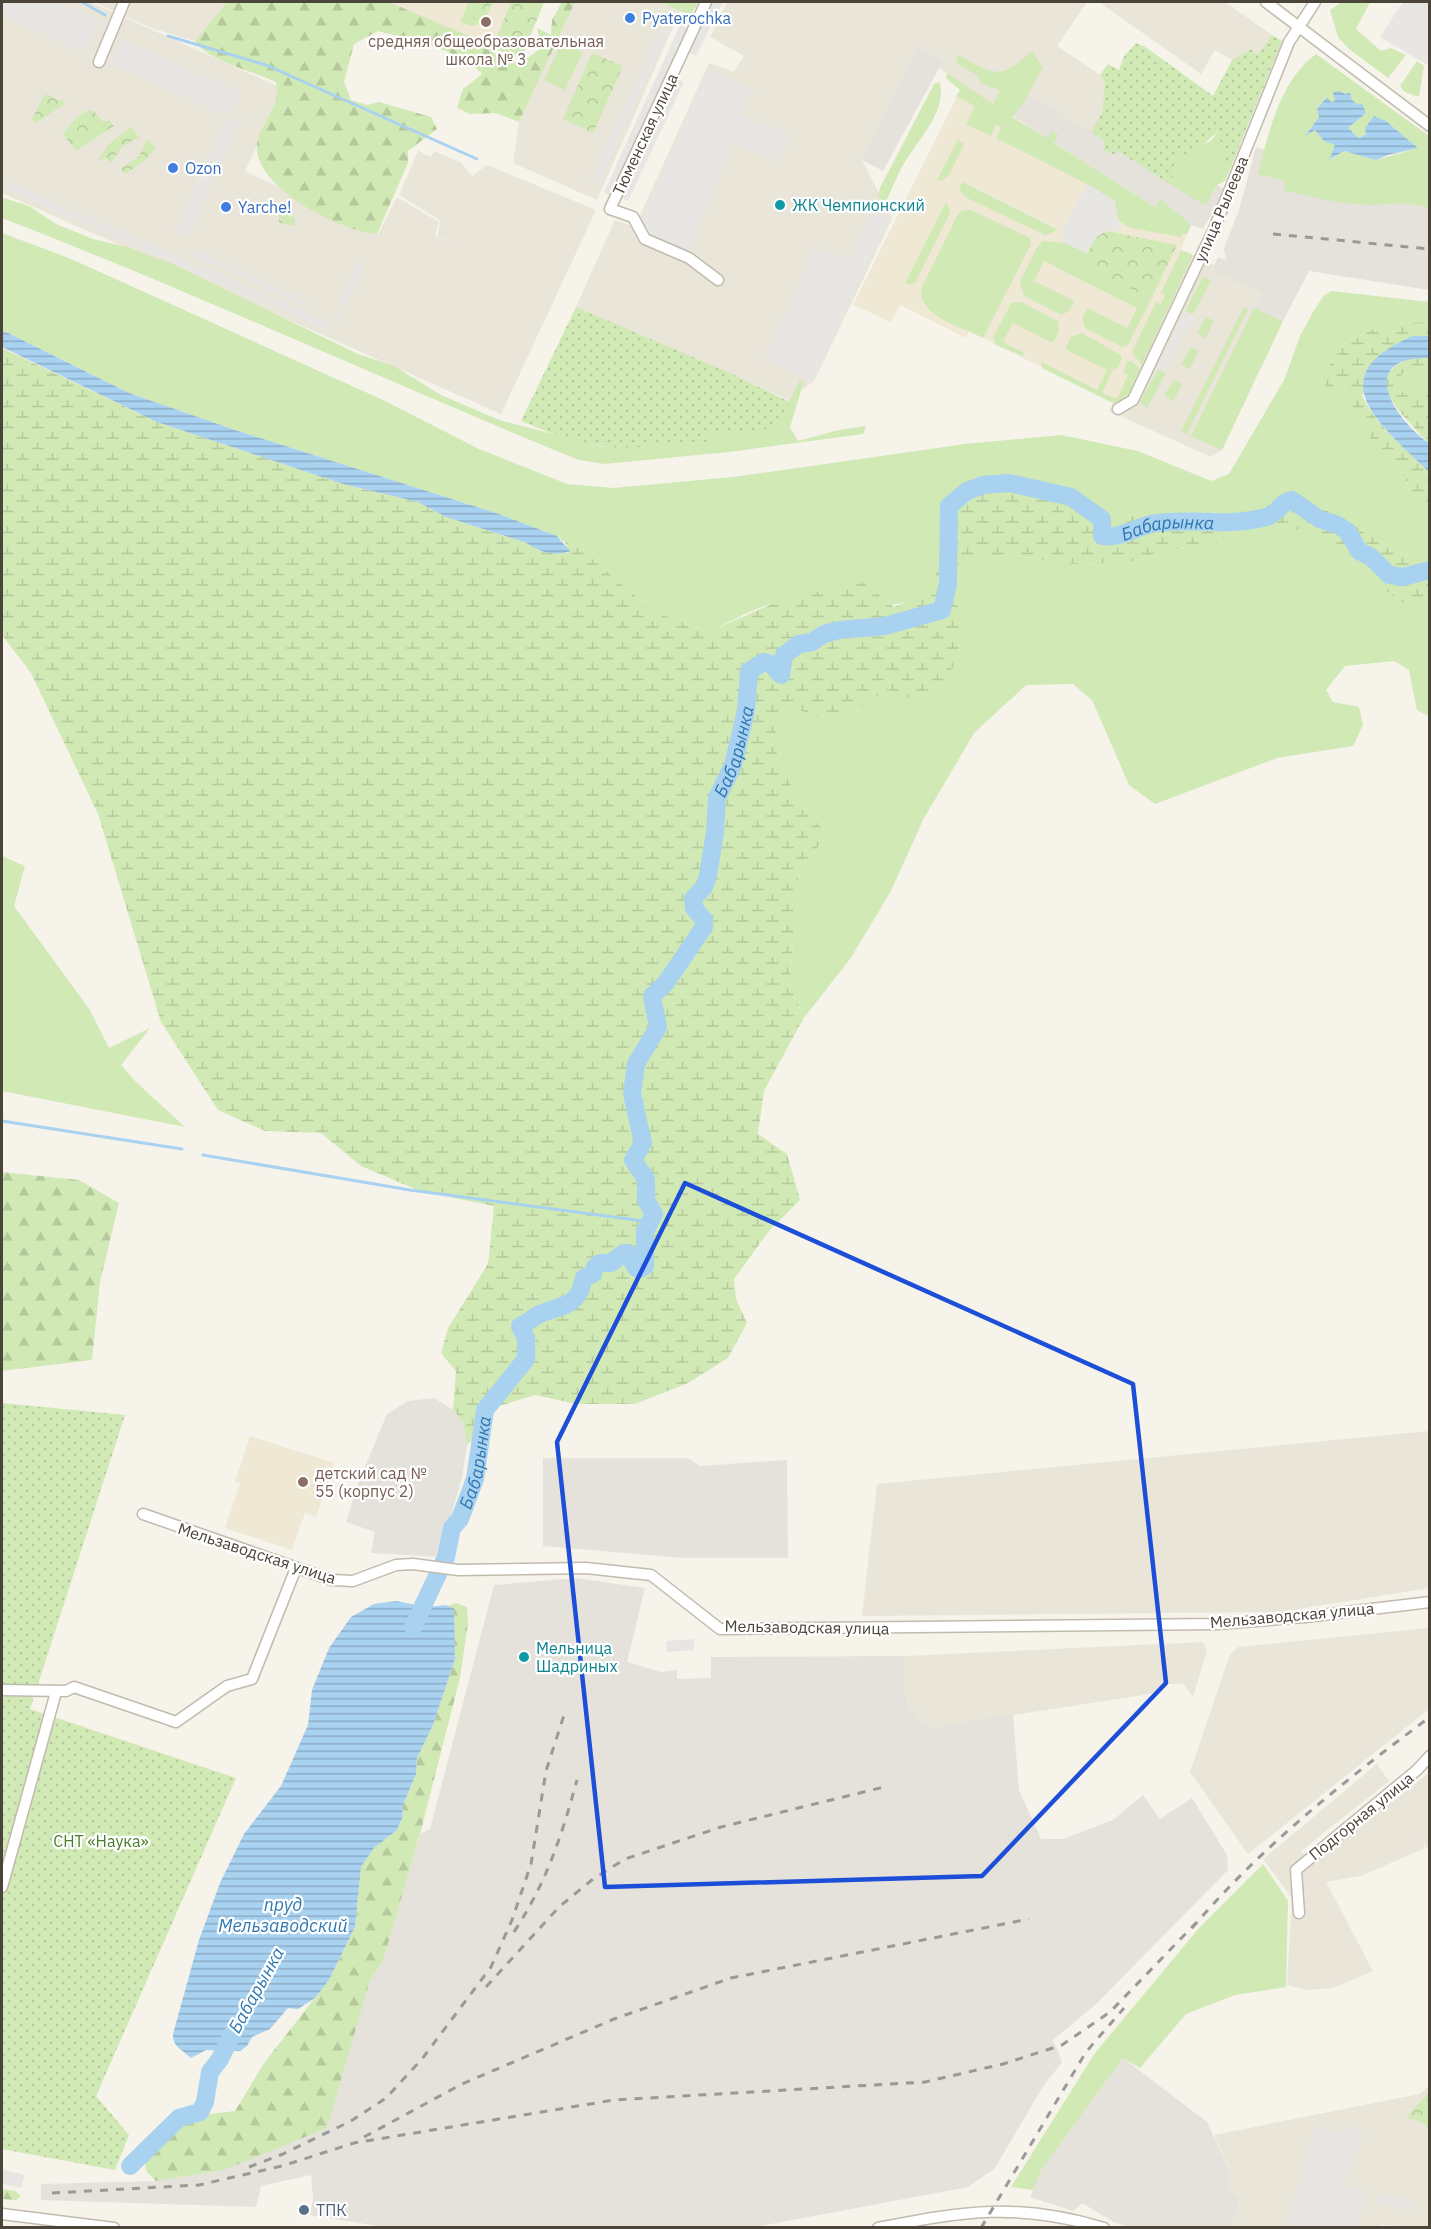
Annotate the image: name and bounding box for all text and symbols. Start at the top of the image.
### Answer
place label: Pyaterochka [642,8,732,28]
marker: Pyaterochka [623,11,637,25]
marker: средняя общеобразовательная школа № 3 [479,15,493,29]
place label: средняя общеобразовательная школа № 3 [368,31,604,69]
street label: Тюменская улица [608,69,682,198]
street label: улица Рылеева [1190,152,1253,265]
place label: Ozon [185,158,222,178]
marker: Ozon [166,161,180,175]
place label: ЖК Чемпионский [792,195,925,215]
place label: Yarche! [238,197,292,217]
marker: ЖК Чемпионский [773,198,787,212]
marker: Yarche! [219,200,233,214]
water label: Бабарынка [1118,510,1214,545]
water label: Бабарынка [708,703,758,801]
water label: Бабарынка [453,1414,496,1512]
place label: детский сад № 55 (корпус 2) [315,1463,427,1501]
marker: детский сад № 55 (корпус 2) [296,1475,310,1489]
street label: Мельзаводская улица [175,1518,339,1588]
street label: Мельзаводская улица [1209,1598,1375,1632]
street label: Мельзаводская улица [724,1616,890,1638]
place label: Мельница Шадриных [536,1638,618,1676]
marker: Мельница Шадриных [517,1650,531,1664]
street label: Подгорная улица [1305,1767,1418,1864]
park label: СНТ «Наука» [53,1831,149,1851]
water label: пруд Мельзаводский [218,1893,348,1937]
water label: Бабарынка [223,1943,289,2037]
place label: ТПК [316,2200,347,2220]
marker: ТПК [297,2203,311,2217]

